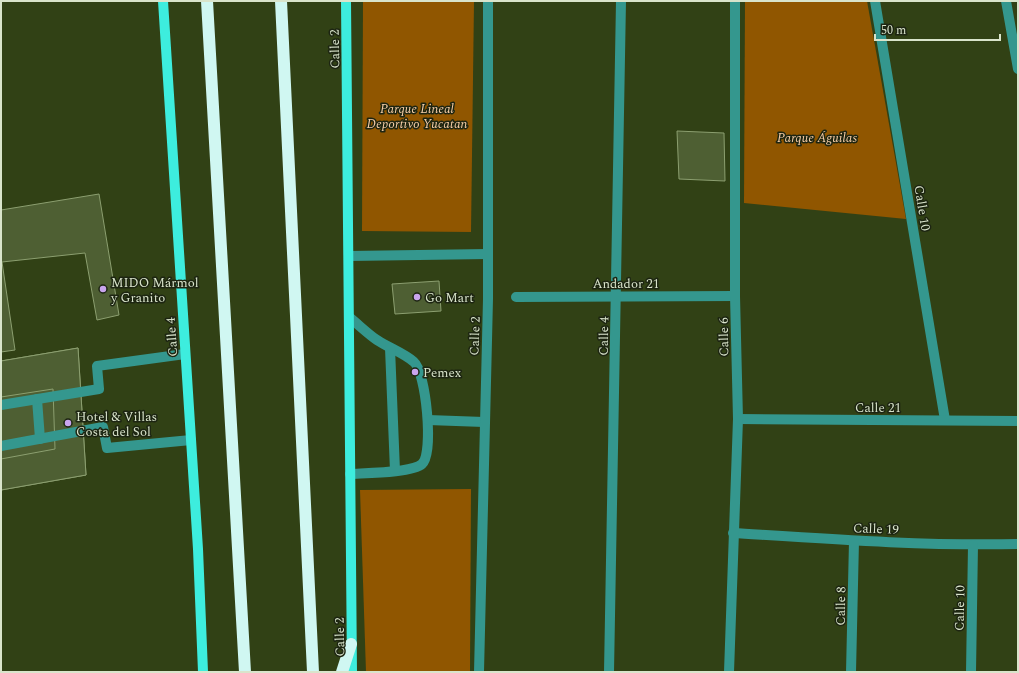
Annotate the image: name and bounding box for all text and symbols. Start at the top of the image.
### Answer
scale bar [875,16,1000,42]
text: 50 m [881,21,906,40]
street label: Calle 2 [325,29,345,69]
park label: Parque Lineal Deportivo Yucatan [367,99,468,134]
park label: Parque Águilas [777,128,857,148]
street label: Calle 10 [909,184,936,233]
place label: MIDO Mármol y Granito [110,273,199,308]
street label: Andador 21 [593,274,659,294]
marker: MIDO Mármol y Granito [98,284,108,294]
place label: Go Mart [425,288,474,308]
marker: Go Mart [412,292,422,302]
street label: Calle 4 [161,316,183,357]
street label: Calle 2 [464,316,486,356]
street label: Calle 4 [594,316,614,356]
street label: Calle 6 [714,317,734,357]
place label: Pemex [423,363,462,383]
marker: Pemex [410,367,420,377]
street label: Calle 21 [855,398,901,418]
place label: Hotel & Villas Costa del Sol [76,407,157,442]
marker: Hotel & Villas Costa del Sol [63,418,73,428]
street label: Calle 19 [853,518,900,540]
street label: Calle 10 [950,584,970,631]
street label: Calle 8 [831,586,851,626]
street label: Calle 2 [330,617,350,657]

